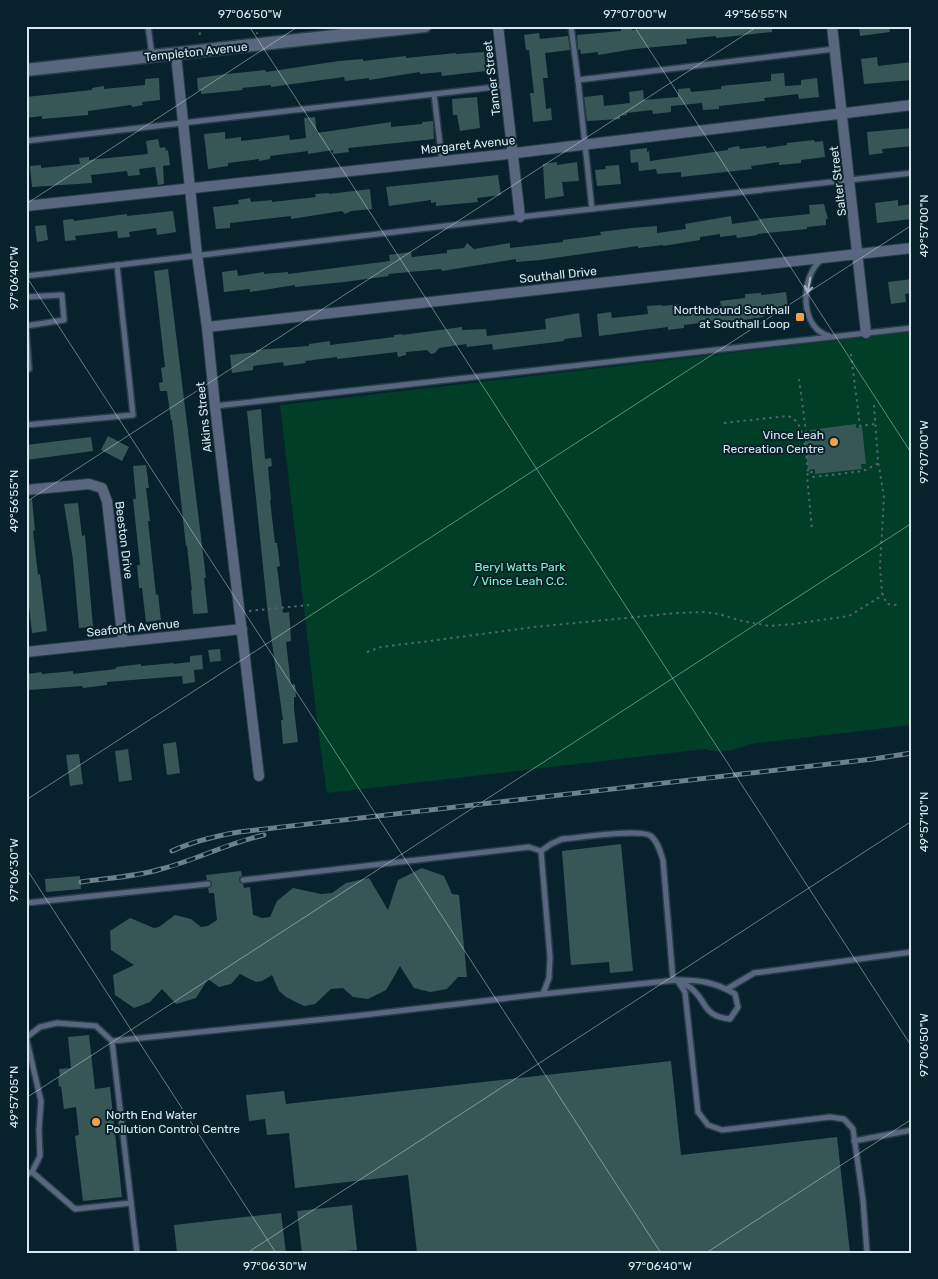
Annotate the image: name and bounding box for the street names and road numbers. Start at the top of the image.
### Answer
street label: Tanner Street [480,39,504,116]
street label: Templeton Avenue [144,40,248,64]
street label: Margaret Avenue [420,133,516,157]
street label: Salter Street [827,145,849,217]
street label: Southall Drive [519,264,598,286]
street label: Aikins Street [193,381,215,453]
street label: Beeston Drive [112,500,136,580]
street label: Seaforth Avenue [86,616,180,640]

